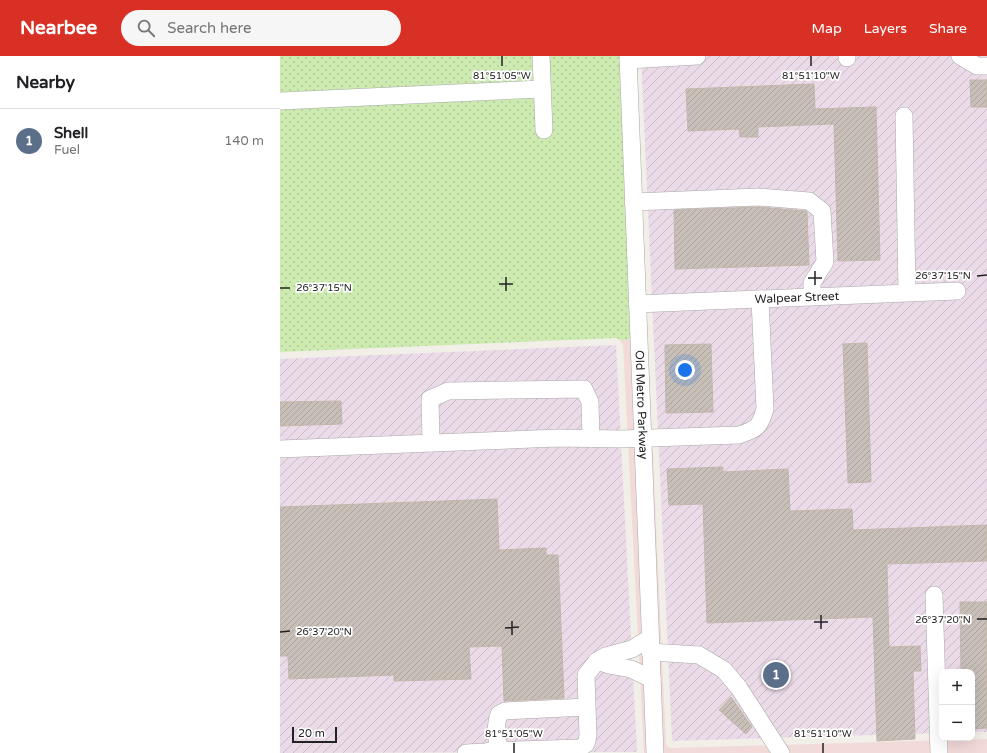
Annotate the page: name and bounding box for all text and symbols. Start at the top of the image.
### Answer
search box [121,10,401,46]
text: Nearbee [20,17,97,39]
icon: search [135,17,157,39]
text: Search here [167,19,252,37]
text: Map [812,20,842,37]
text: Layers [864,20,907,37]
text: Share [929,20,967,37]
text: 81°51'05"W [473,70,531,82]
text: 81°51'10"W [782,70,840,82]
text: Nearby [16,72,75,93]
text: Shell [54,124,88,142]
text: 1 [25,133,33,149]
text: 140 m [224,133,264,149]
text: Fuel [54,142,80,158]
text: 26°37'15"N [915,270,971,282]
text: 26°37'15"N [296,282,352,294]
street label: Walpear Street [754,289,840,306]
street label: Old Metro Parkway [632,350,651,460]
your location [675,360,695,380]
text: 26°37'20"N [915,614,971,626]
text: 26°37'20"N [296,626,352,638]
pin: 1 [763,660,789,690]
map controls [939,669,975,741]
button: + [939,669,975,705]
button: − [939,705,975,741]
scale bar [292,725,337,744]
text: 20 m [298,727,325,740]
text: 81°51'05"W [485,728,543,740]
text: 81°51'10"W [794,728,852,740]

